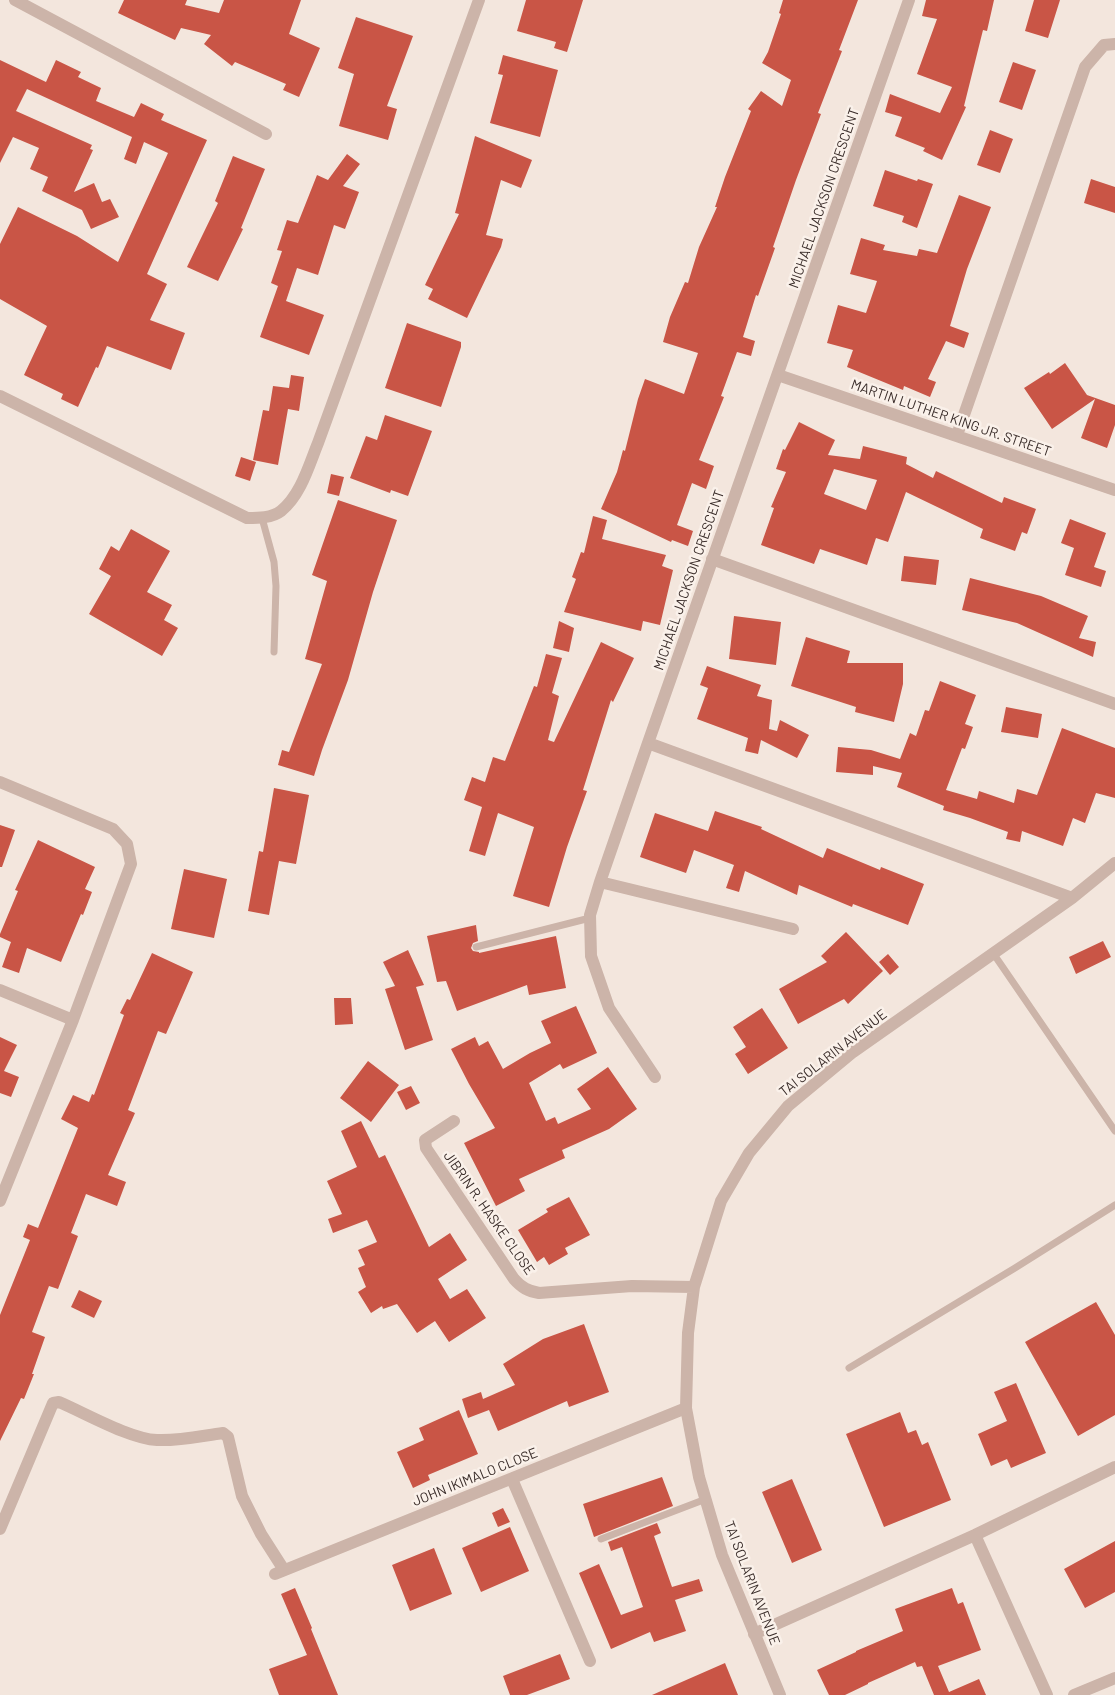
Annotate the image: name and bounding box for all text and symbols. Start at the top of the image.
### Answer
street label: MICHAEL JACKSON CRESCENT [785,106,863,290]
street label: MARTIN LUTHER KING JR. STREET [849,376,1053,460]
street label: MICHAEL JACKSON CRESCENT [650,488,728,672]
street label: TAI SOLARIN AVENUE [776,1006,890,1100]
street label: JIBRIN R. HASKE CLOSE [440,1148,538,1278]
street label: JOHN IKIMALO CLOSE [410,1444,540,1510]
street label: TAI SOLARIN AVENUE [721,1518,783,1648]

